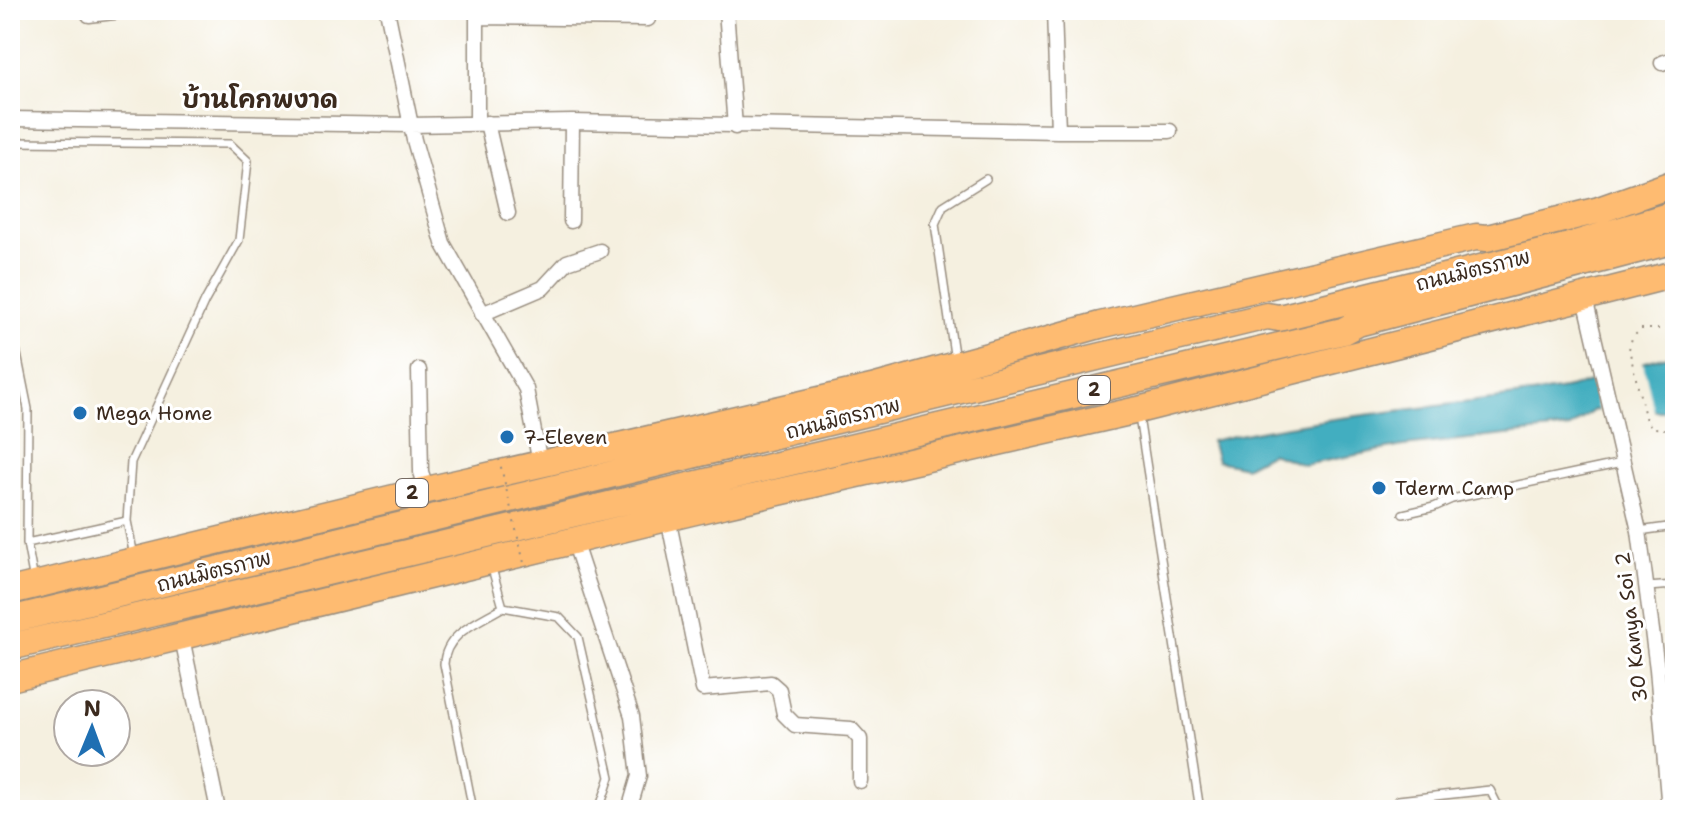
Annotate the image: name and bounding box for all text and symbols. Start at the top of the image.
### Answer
district label: บ้านโคกพงาด [182,83,338,116]
street label: ถนนมิตรภาพ [1413,243,1533,297]
road number: 2 [1078,376,1110,404]
street label: ถนนมิตรภาพ [783,391,903,445]
place label: Mega Home [96,400,213,426]
marker: Mega Home [71,404,89,422]
place label: 7-Eleven [523,424,607,450]
marker: 7-Eleven [498,428,516,446]
place label: Tderm Camp [1395,475,1514,501]
road number: 2 [396,479,428,507]
marker: Tderm Camp [1370,479,1388,497]
street label: ถนนมิตรภาพ [154,544,274,598]
street label: 30 Kanya Soi 2 [1609,550,1653,704]
north arrow [52,688,132,768]
text: N [83,694,101,723]

